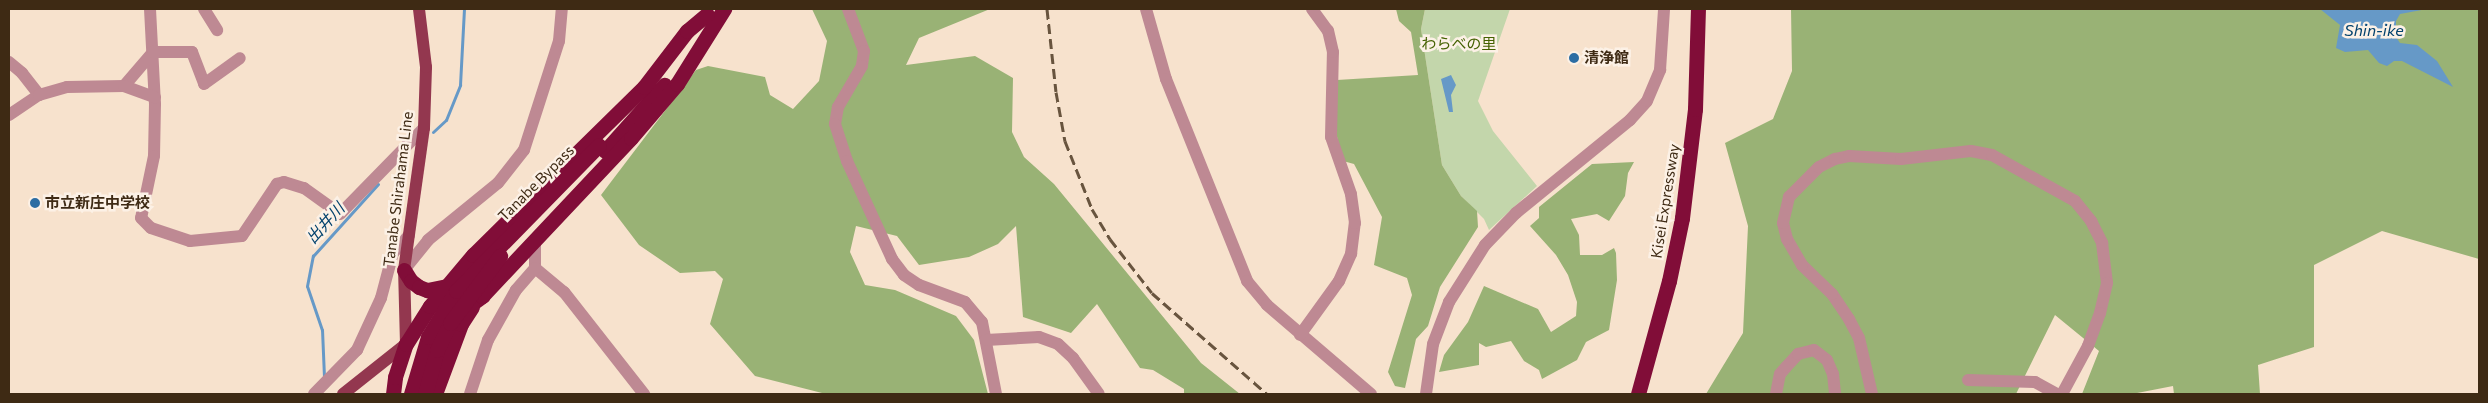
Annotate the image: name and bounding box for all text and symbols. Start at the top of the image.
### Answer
water label: Shin-ike [2344,20,2404,40]
park label: わらべの里 [1422,35,1496,53]
place label: 清浄館 [1584,49,1629,67]
marker: 清浄館 [1568,52,1580,64]
street label: Tanabe Shirahama Line [380,110,416,268]
street label: Tanabe Bypass [494,141,578,225]
street label: Kisei Expressway [1647,143,1683,259]
place label: 市立新庄中学校 [45,194,150,212]
marker: 市立新庄中学校 [29,197,41,209]
water label: 出井川 [302,199,348,247]

